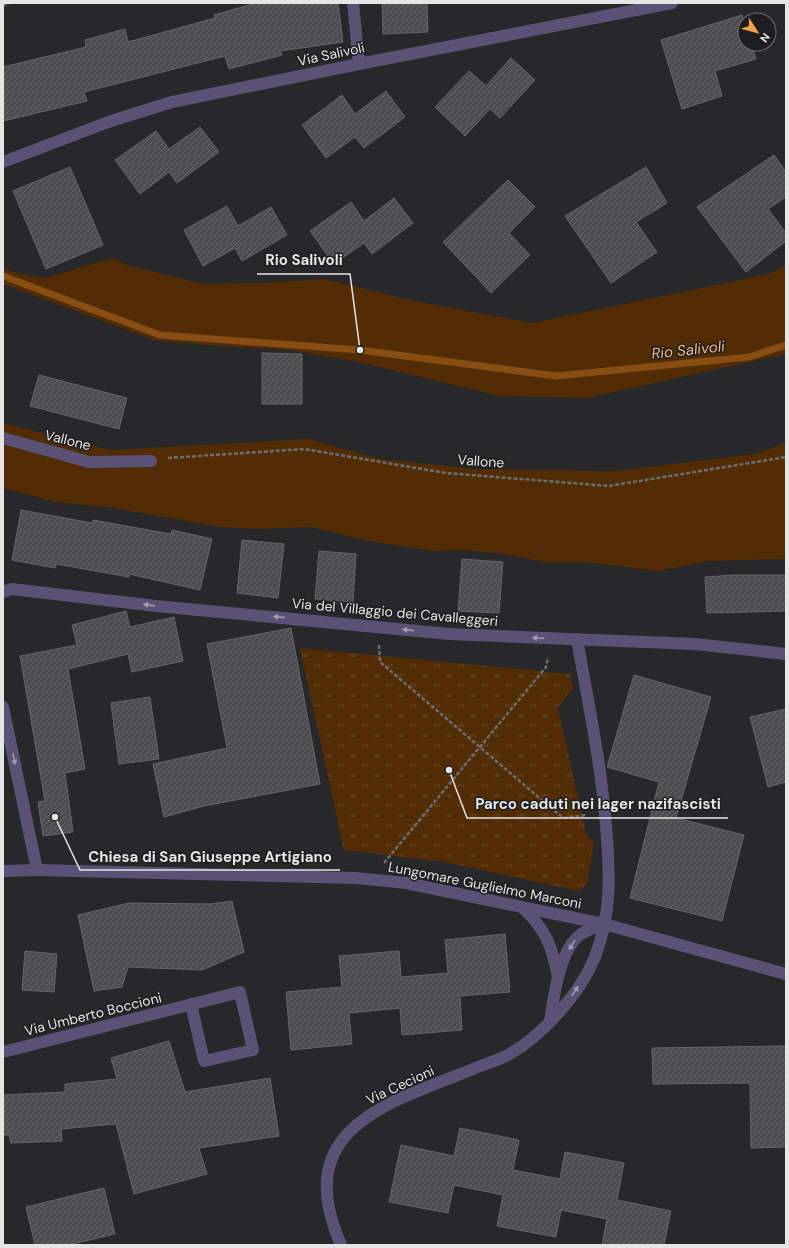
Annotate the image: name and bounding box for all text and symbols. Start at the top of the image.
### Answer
north arrow [737,12,777,52]
text: N [757,31,773,45]
street label: Via Salivoli [296,38,366,70]
callout: Rio Salivoli [257,247,350,274]
text: Rio Salivoli [265,250,343,270]
water label: Rio Salivoli [650,336,726,364]
street label: Vallone [43,426,93,454]
street label: Vallone [457,450,505,472]
street label: Via del Villaggio dei Cavalleggeri [291,594,499,630]
one-way arrow [143,602,155,609]
one-way arrow [273,613,285,620]
one-way arrow [402,627,414,633]
one-way arrow [531,635,544,641]
one-way arrow [11,752,17,765]
callout: Parco caduti nei lager nazifascisti [467,791,728,818]
text: Parco caduti nei lager nazifascisti [475,794,721,814]
callout: Chiesa di San Giuseppe Artigiano [80,843,340,870]
text: Chiesa di San Giuseppe Artigiano [88,847,332,867]
street label: Lungomare Guglielmo Marconi [387,857,583,913]
one-way arrow [569,939,576,951]
one-way arrow [571,986,579,997]
street label: Via Umberto Boccioni [23,988,163,1040]
street label: Via Cecioni [363,1061,437,1109]

